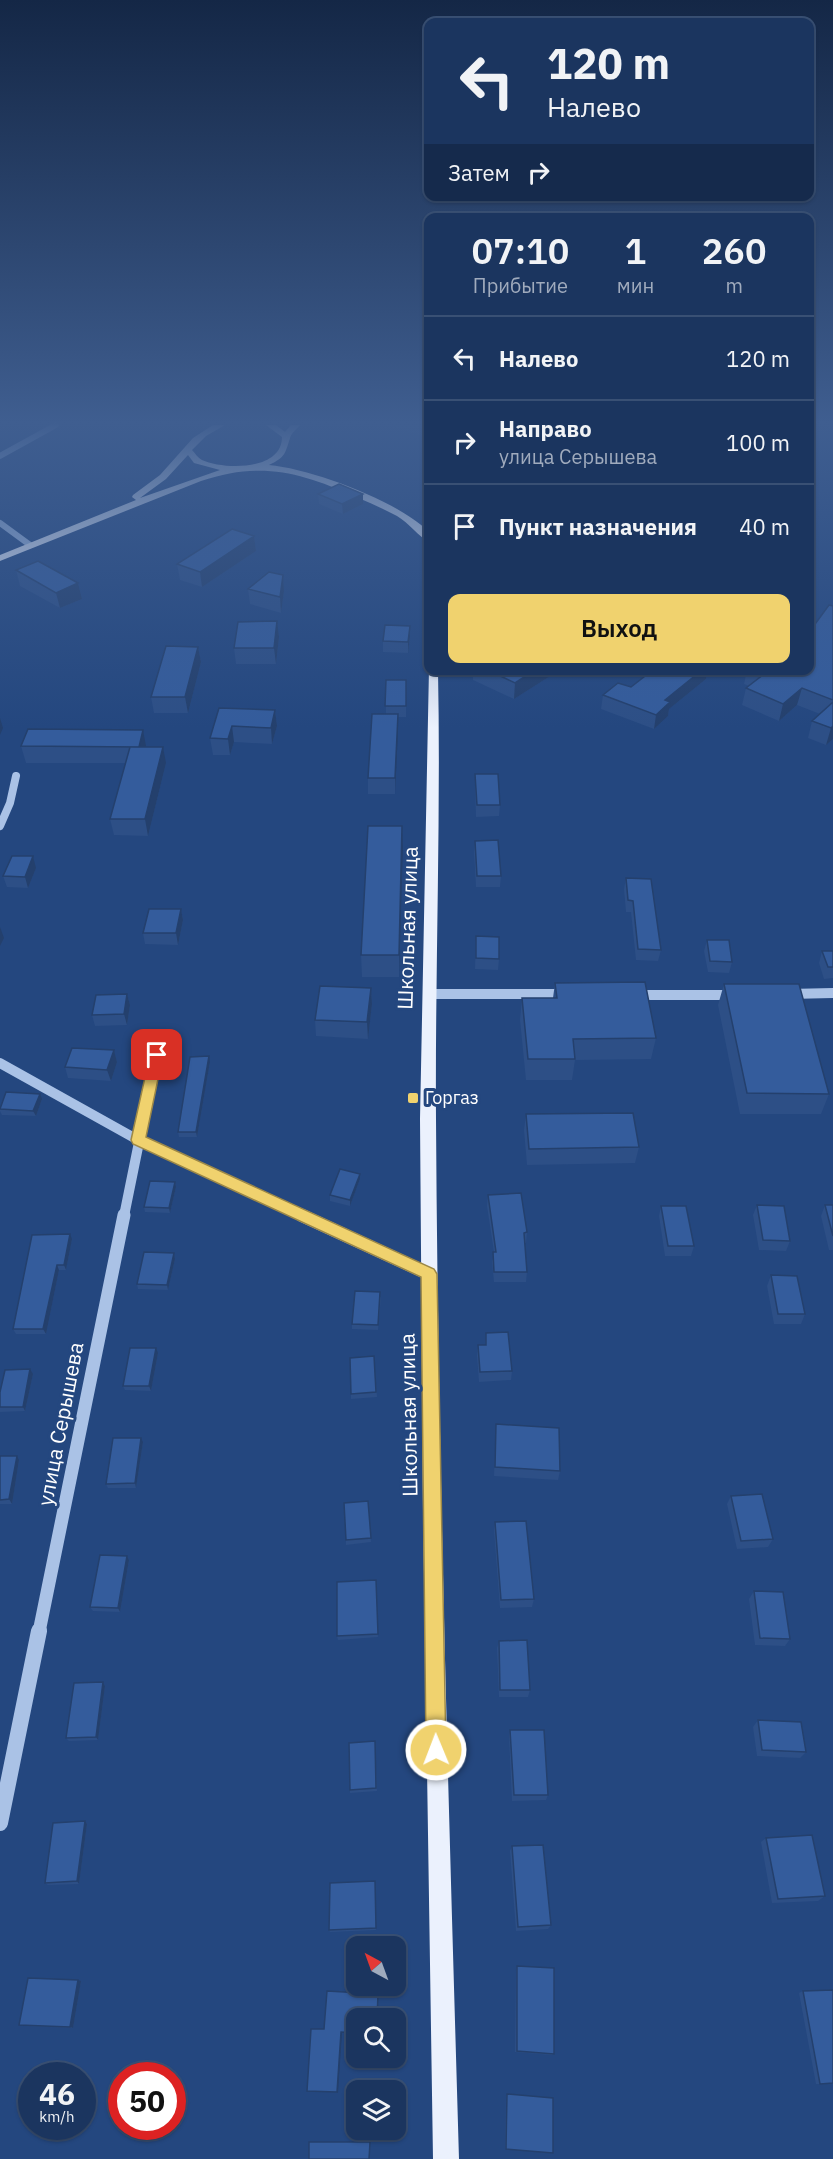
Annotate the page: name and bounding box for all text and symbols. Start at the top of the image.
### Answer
text: 120 m [547,36,670,91]
icon: left [448,42,526,120]
text: Налево [547,89,641,124]
icon: right [522,156,555,189]
text: Затем [448,158,510,187]
text: 07:10 [471,227,569,274]
text: 1 [625,227,646,274]
text: 260 [702,227,767,274]
text: Прибытие [473,272,568,299]
text: мин [617,272,654,299]
text: m [725,272,743,299]
icon: left [448,342,481,375]
text: Налево [499,344,578,373]
text: 120 m [726,344,790,373]
text: Направо [499,414,592,443]
icon: right [448,426,481,459]
text: 100 m [726,428,790,457]
text: улица Серышева [499,443,657,470]
icon: arrive [448,510,481,543]
text: Пункт назначения [499,512,697,541]
text: 40 m [739,512,790,541]
button: Выход [448,594,790,663]
street label: Школьная улица [390,846,424,1010]
pin [131,1029,182,1080]
icon: arrive [140,1038,173,1071]
place label: Горгаз [425,1086,479,1109]
marker: Горгаз [406,1091,420,1105]
street label: Школьная улица [393,1333,423,1497]
street label: улица Серышева [30,1340,90,1508]
position arrow [404,1718,468,1782]
north arrow [346,1936,406,1996]
map controls [346,1936,406,2140]
button: search [346,2008,406,2068]
speed limit sign: 50 [108,2062,186,2140]
text: 46 [39,2074,75,2113]
button: layers [346,2080,406,2140]
text: km/h [39,2107,75,2126]

